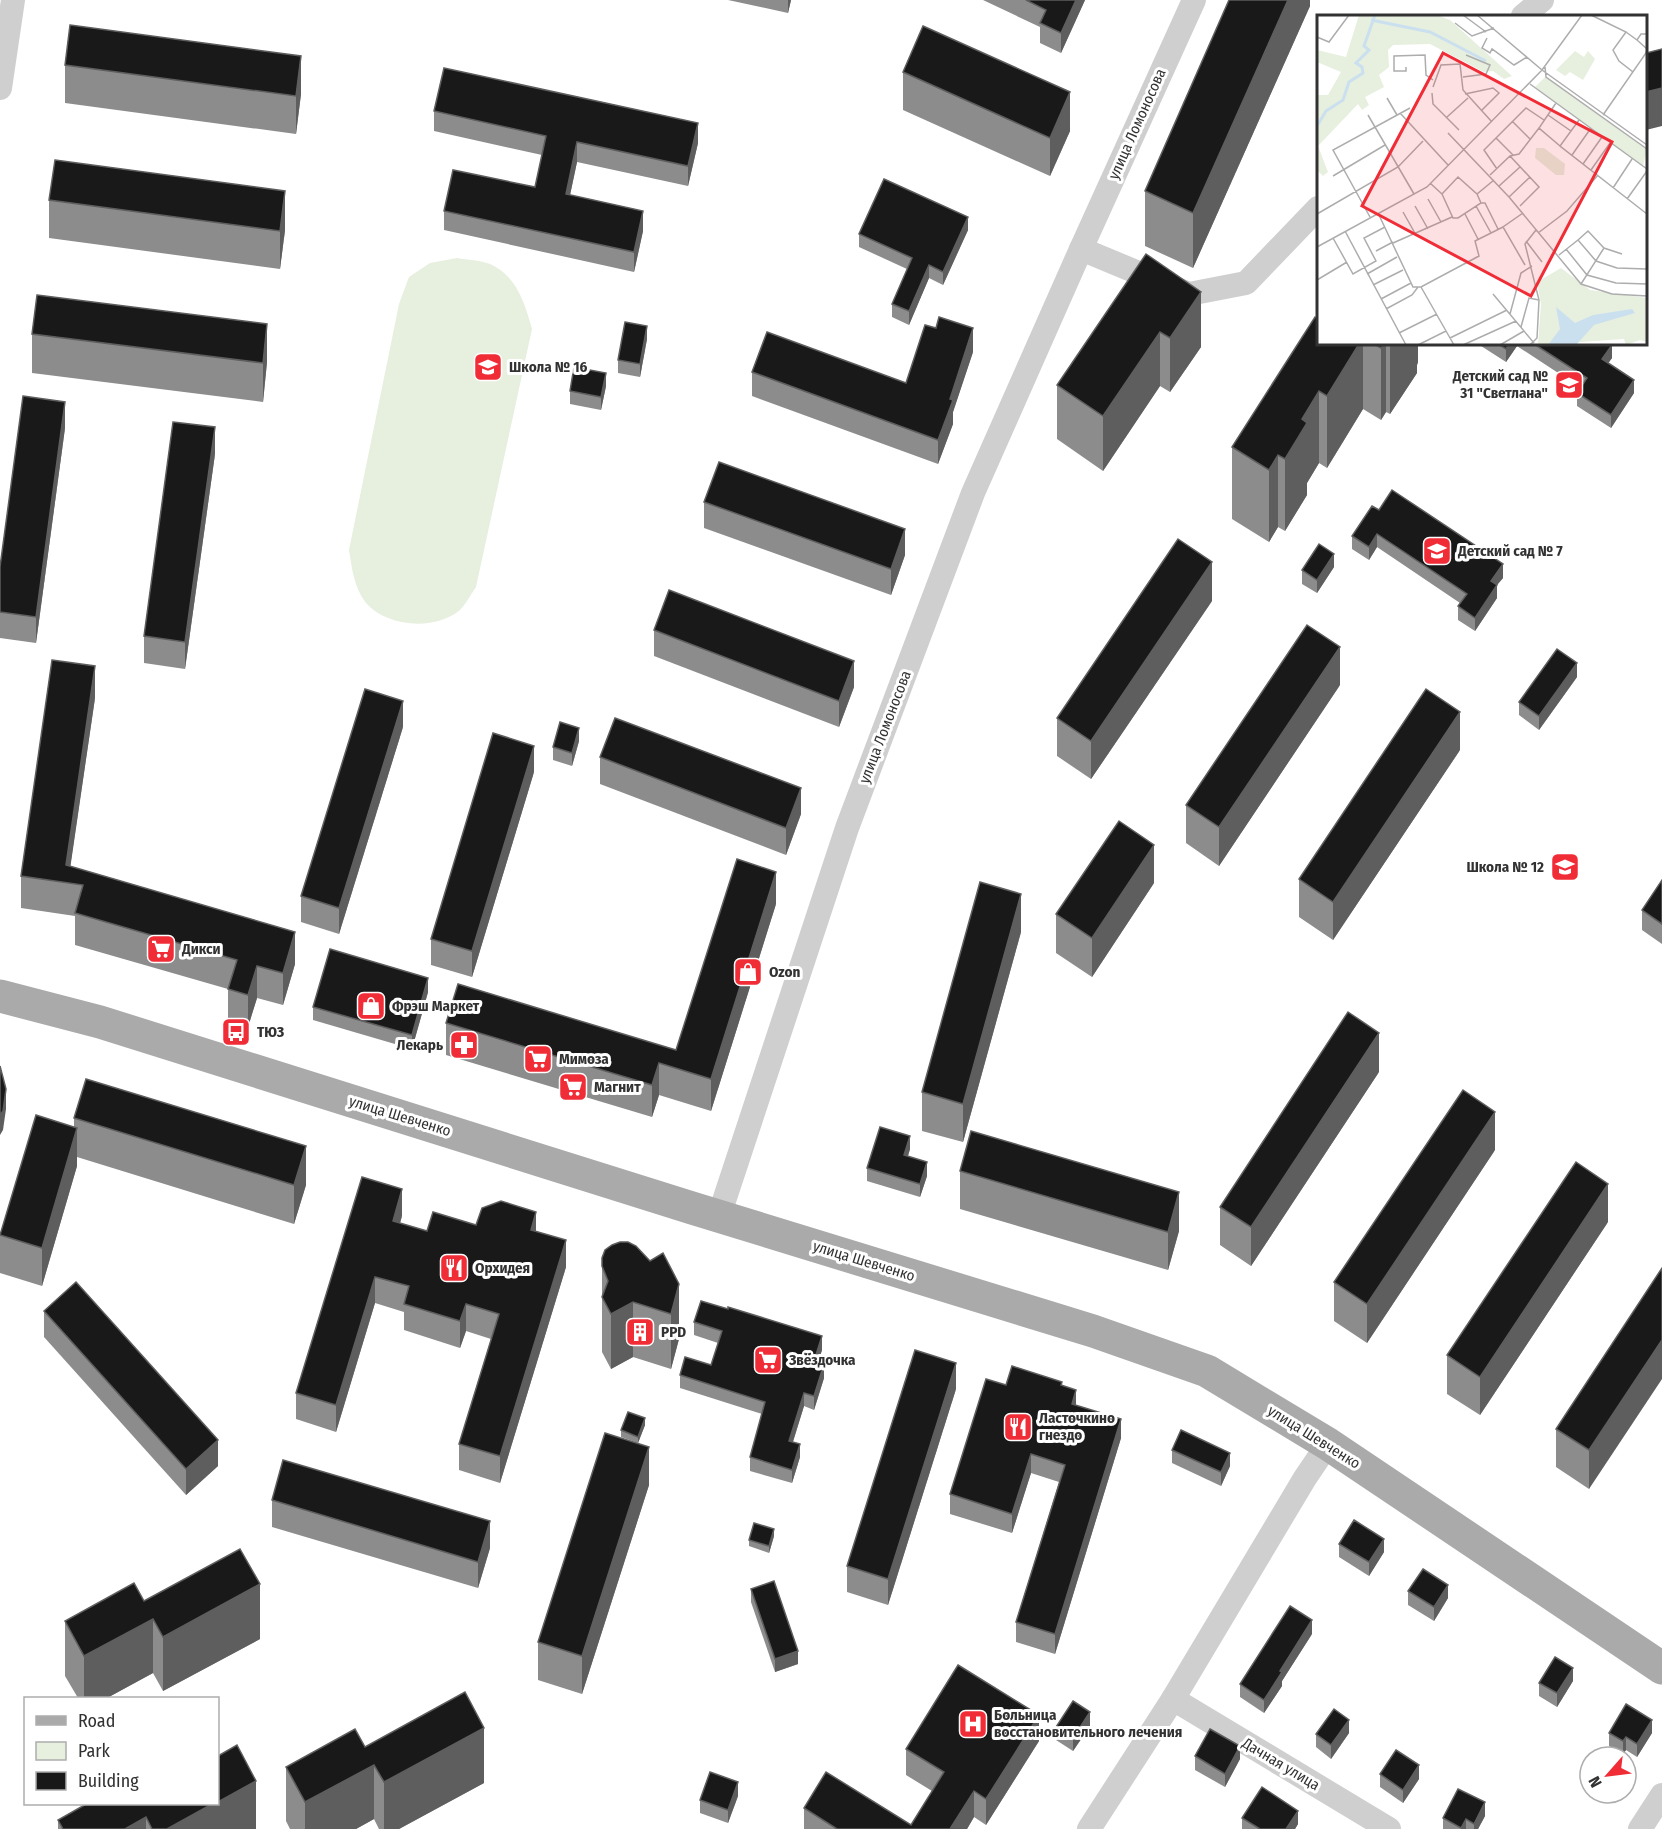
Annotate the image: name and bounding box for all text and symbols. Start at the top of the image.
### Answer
inset map [1317,15,1647,345]
street label: улица Ломоносова [1104,66,1170,182]
school or university icon: Школа № 16 [472,351,504,383]
place label: Школа № 16 [509,358,588,376]
place label: Детский сад № 31 "Светлана" [1452,367,1548,402]
school or university icon: Детский сад № 31 "Светлана" [1553,369,1585,401]
school or university icon: Детский сад № 7 [1421,535,1453,567]
place label: Детский сад № 7 [1457,542,1563,560]
street label: улица Ломоносова [855,668,915,786]
school or university icon: Школа № 12 [1549,851,1581,883]
place label: Школа № 12 [1466,858,1544,876]
supermarket icon: Дикси [145,933,177,965]
place label: Дикси [181,940,221,958]
shop icon: Ozon [732,956,764,988]
place label: Ozon [769,963,800,981]
shop icon: Фрэш Маркет [355,990,387,1022]
place label: Фрэш Маркет [392,997,480,1015]
bus stop icon: ТЮЗ [220,1016,252,1048]
place label: ТЮЗ [257,1023,285,1041]
pharmacy icon: Лекарь [448,1029,480,1061]
place label: Лекарь [397,1036,443,1054]
supermarket icon: Мимоза [522,1043,554,1075]
place label: Мимоза [559,1050,609,1068]
supermarket icon: Магнит [557,1071,589,1103]
place label: Магнит [594,1078,641,1096]
street label: улица Шевченко [347,1092,453,1140]
street label: улица Шевченко [811,1237,917,1285]
restaurant icon: Орхидея [438,1252,470,1284]
place label: Орхидея [475,1259,530,1277]
building icon: PPD [624,1316,656,1348]
place label: PPD [661,1323,686,1341]
supermarket icon: Звёздочка [752,1344,784,1376]
place label: Звёздочка [788,1351,856,1369]
street label: улица Шевченко [1264,1401,1364,1473]
place label: Ласточкино гнездо [1039,1409,1115,1444]
restaurant icon: Ласточкино гнездо [1002,1411,1034,1443]
legend [24,1697,219,1805]
place label: Больница восстановительного лечения [994,1706,1182,1741]
hospital icon: Больница восстановительного лечения [957,1708,989,1740]
text: Road [78,1710,115,1732]
street label: Дачная улица [1238,1733,1323,1794]
text: Park [78,1740,111,1762]
north arrow [1578,1745,1638,1805]
text: Building [78,1770,139,1792]
text: N [1585,1773,1606,1791]

